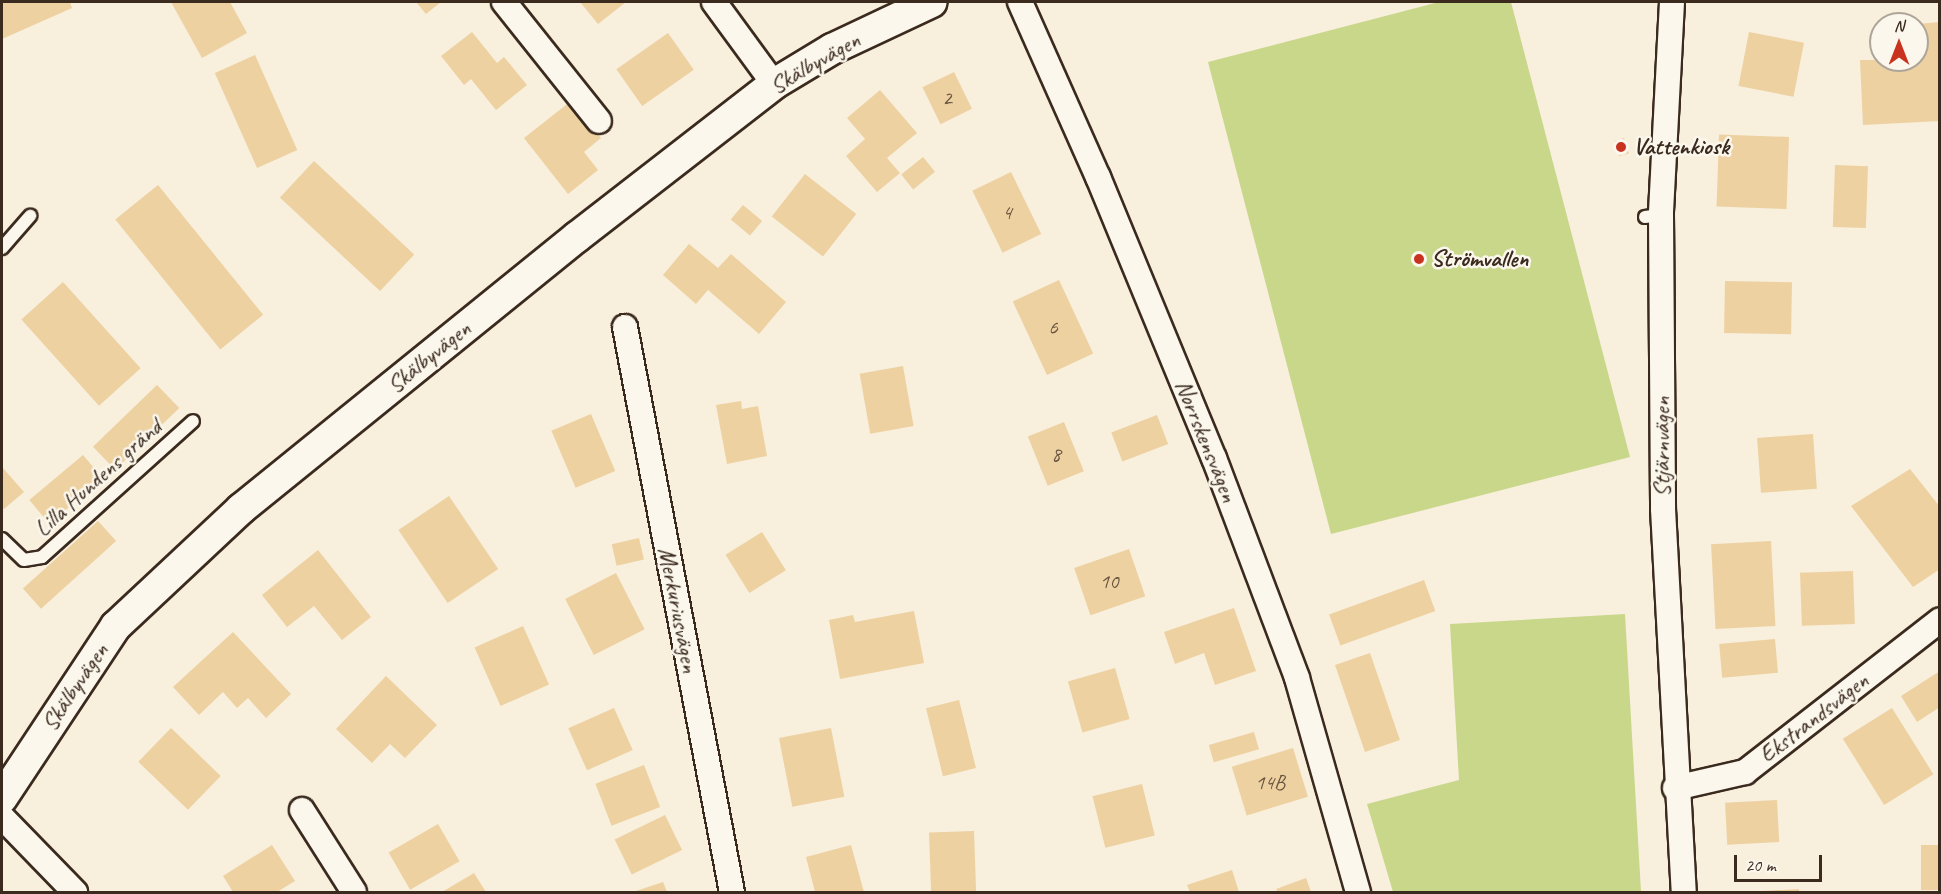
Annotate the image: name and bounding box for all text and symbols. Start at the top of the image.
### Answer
north arrow [1869,12,1929,72]
text: N [1894,16,1904,36]
street label: Skälbyvägen [765,26,865,100]
house number: 2 [942,85,952,111]
place label: Vattenkiosk [1633,133,1729,161]
marker: Vattenkiosk [1614,140,1628,154]
house number: 4 [1002,199,1012,225]
place label: Strömvallen [1431,245,1528,273]
marker: Strömvallen [1412,252,1426,266]
house number: 6 [1048,314,1058,340]
street label: Skälbyvägen [381,315,477,399]
street label: Norrskensvägen [1168,376,1244,506]
street label: Stjärnvägen [1648,397,1676,497]
street label: Lilla Hundens gränd [28,413,168,543]
house number: 8 [1051,441,1061,467]
street label: Merkuriusvägen [652,545,704,675]
house number: 10 [1100,568,1118,594]
street label: Skälbyvägen [35,638,115,736]
street label: Ekstrandsvägen [1754,666,1874,770]
house number: 14B [1255,769,1285,795]
scale bar [1737,843,1826,881]
text: 20 m [1745,854,1776,876]

